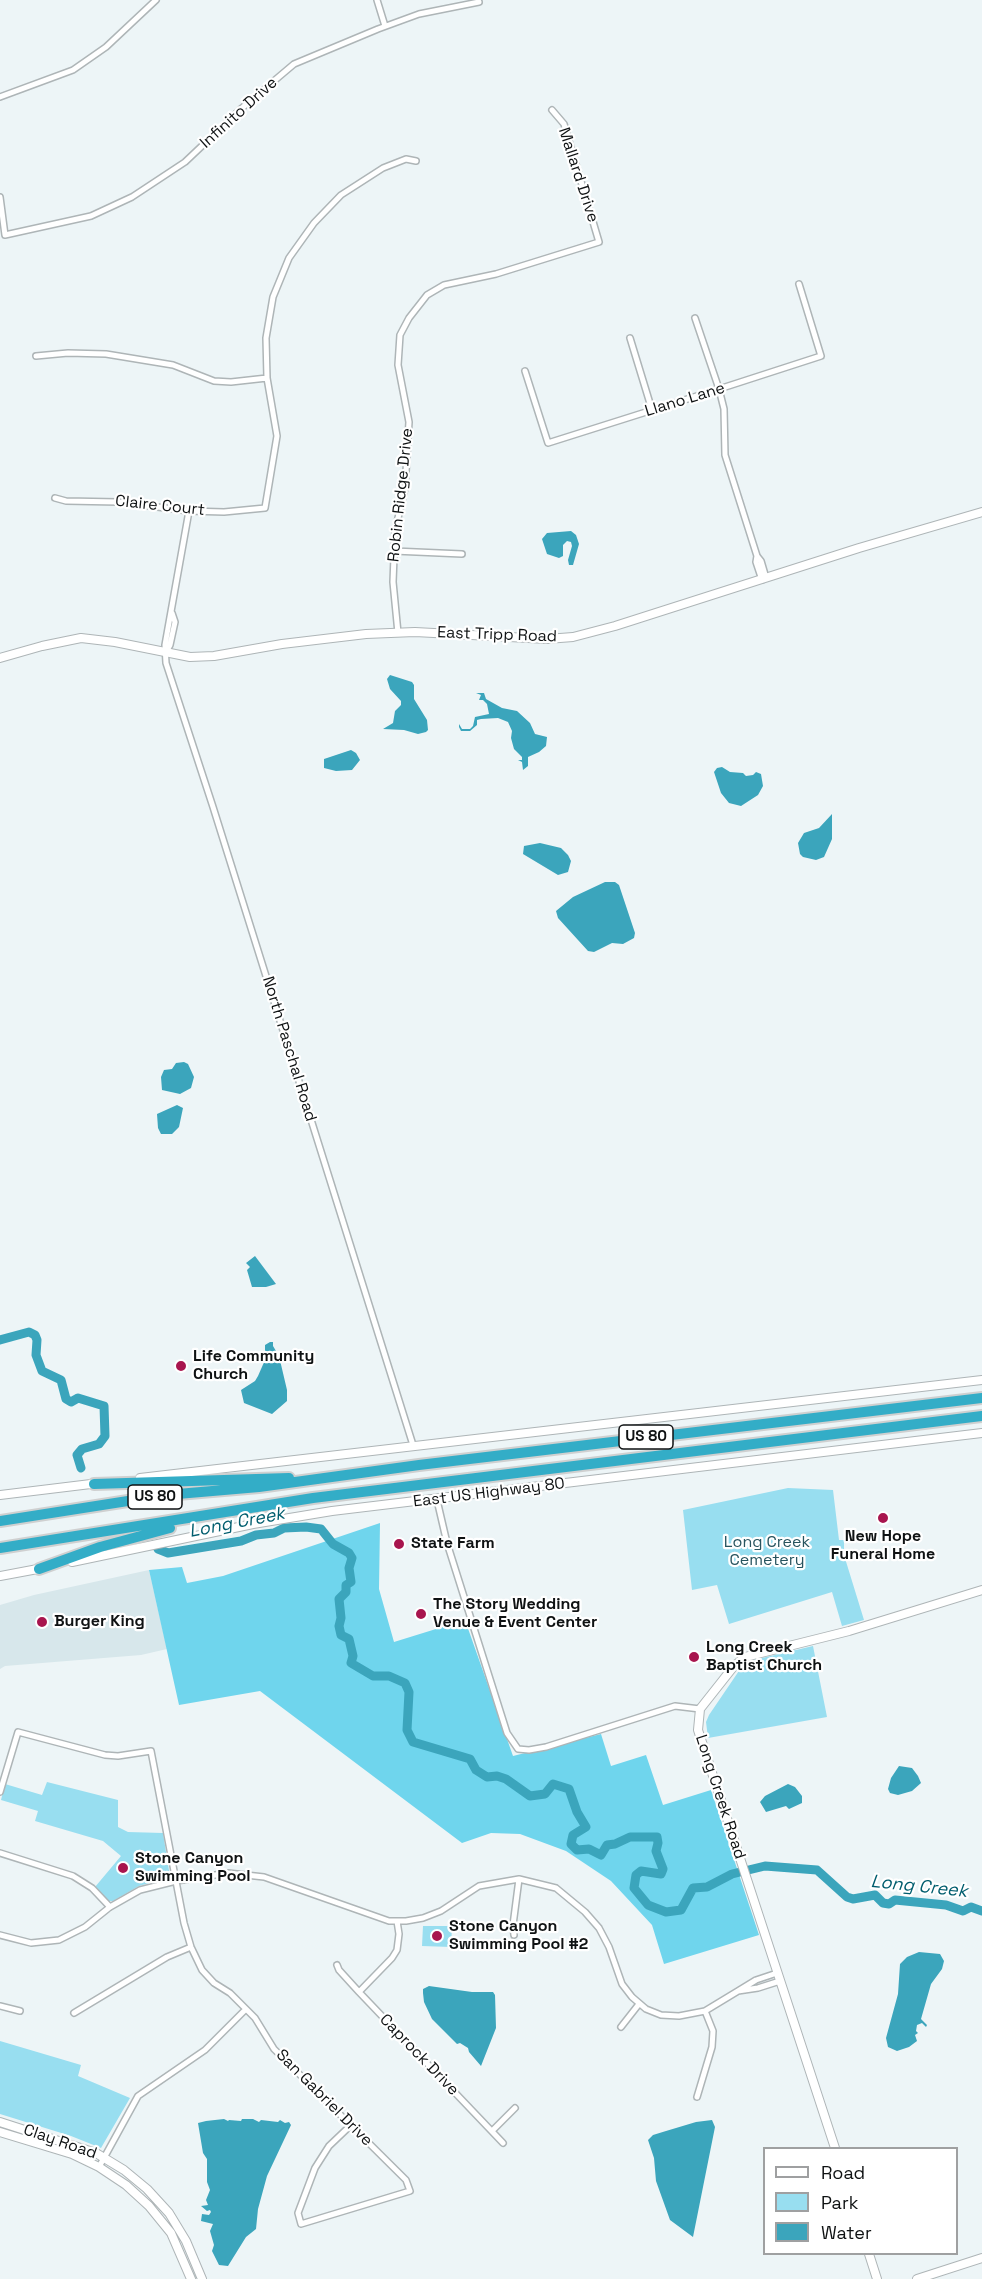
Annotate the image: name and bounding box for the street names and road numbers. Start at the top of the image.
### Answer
street label: Infinito Drive [196,73,282,153]
street label: Mallard Drive [554,125,602,225]
street label: Llano Lane [643,379,727,421]
street label: Robin Ridge Drive [384,427,418,563]
street label: Claire Court [114,492,206,520]
street label: East Tripp Road [437,623,557,647]
street label: North Paschal Road [258,974,320,1124]
road number: US 80 [619,1425,673,1449]
street label: East US Highway 80 [412,1474,566,1512]
road number: US 80 [128,1485,182,1509]
street label: Long Creek Road [691,1732,749,1862]
street label: Caprock Drive [375,2010,463,2100]
street label: San Gabriel Drive [272,2046,376,2150]
street label: Clay Road [21,2120,99,2164]

